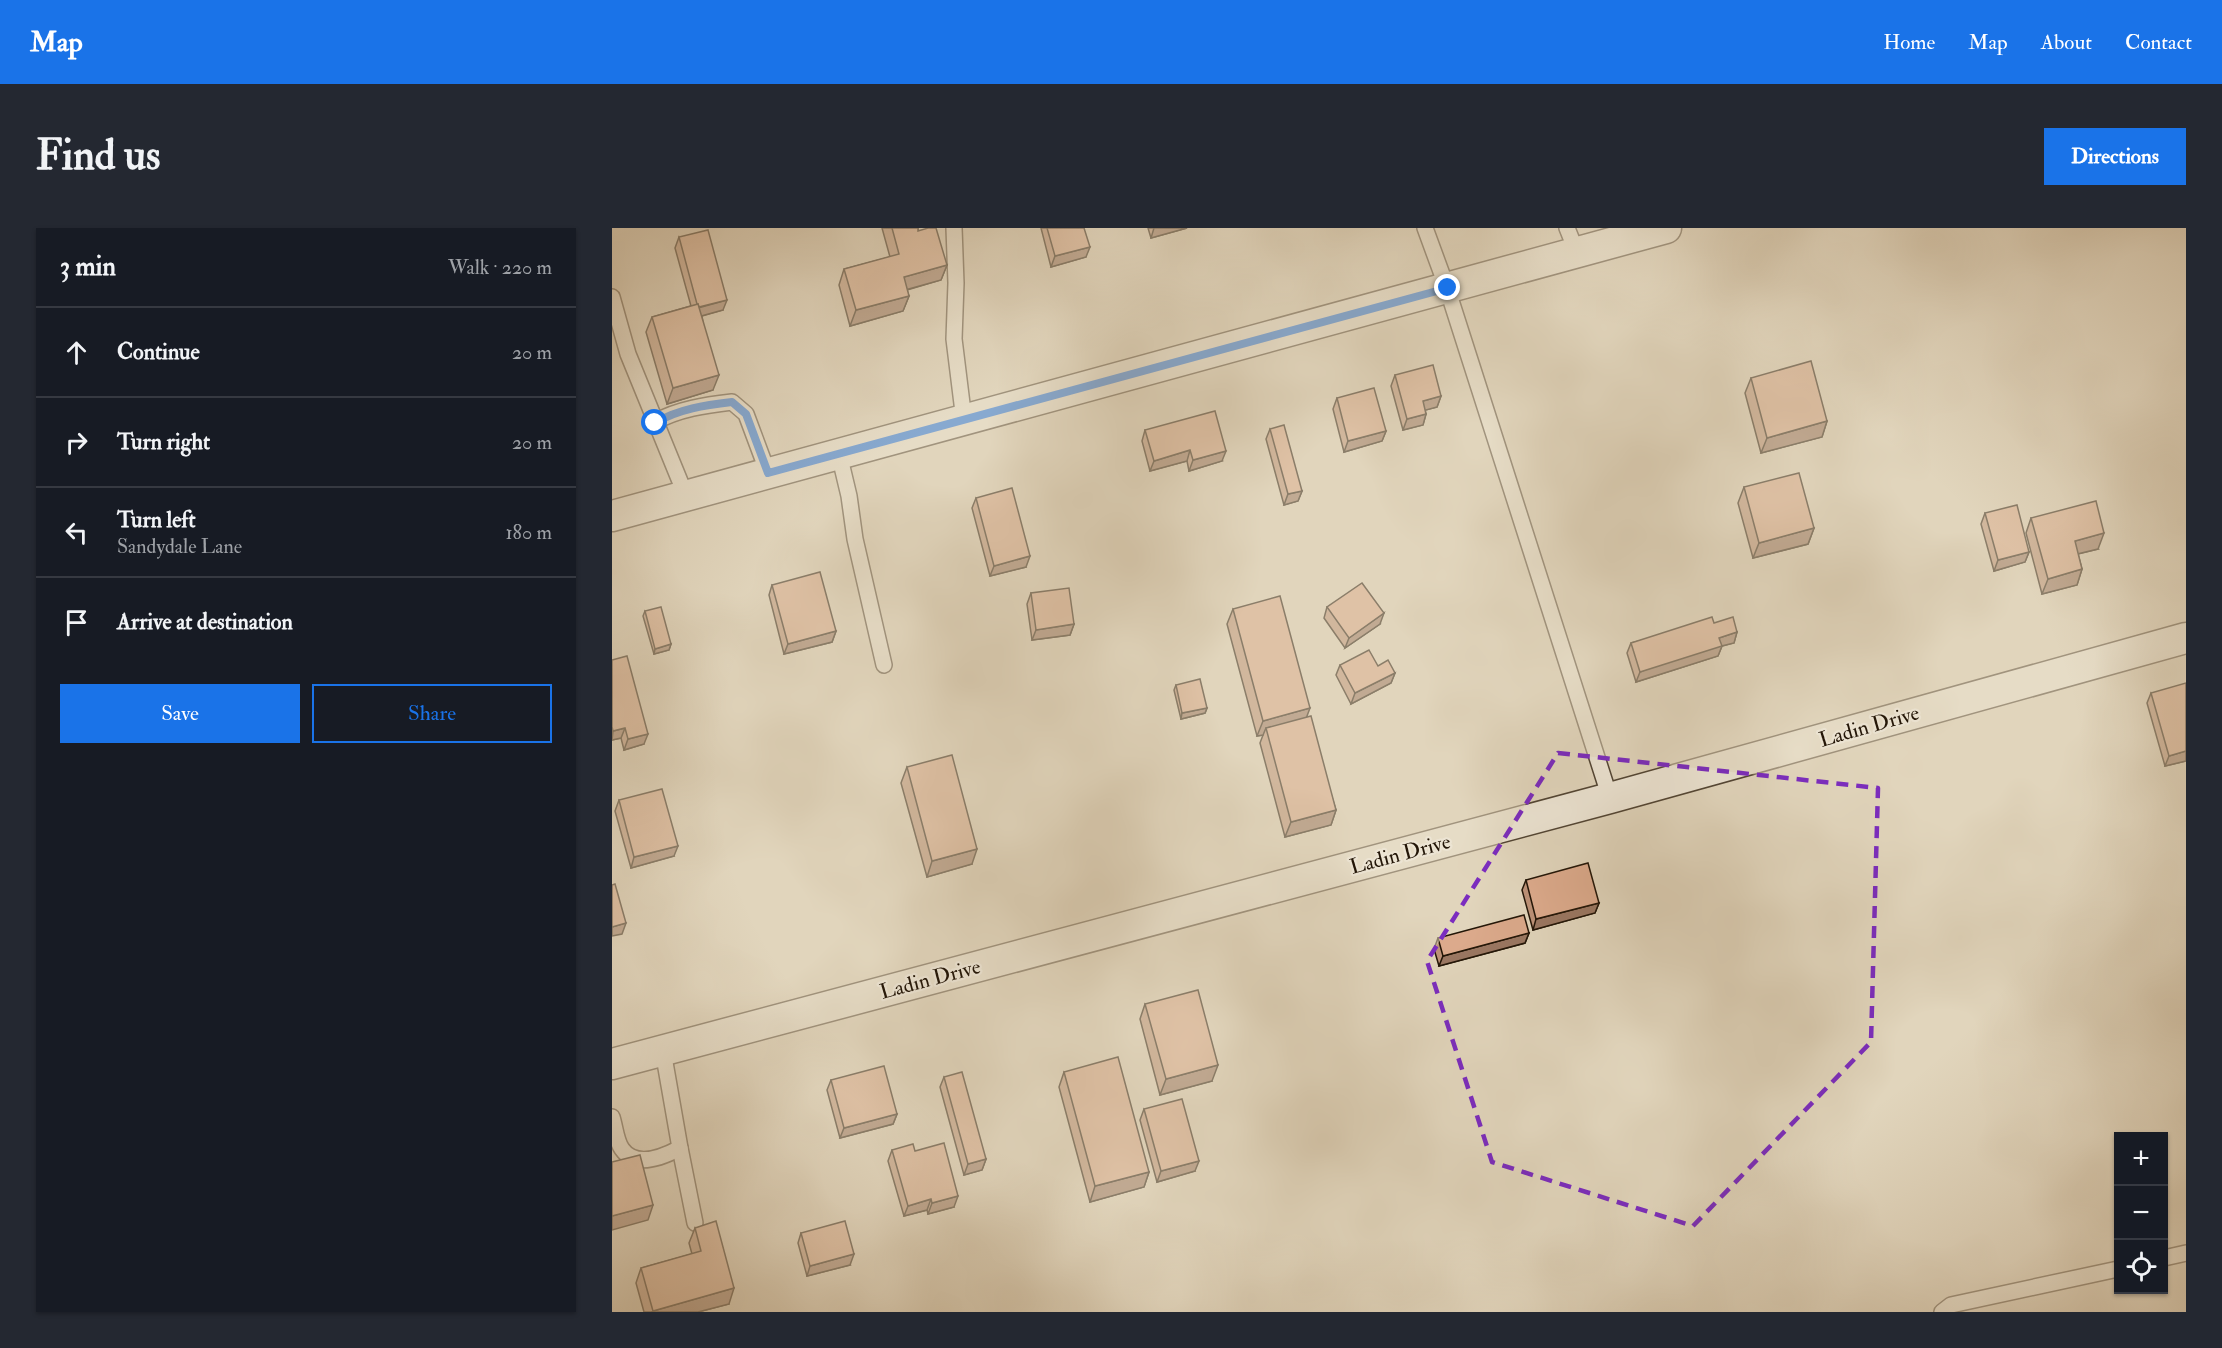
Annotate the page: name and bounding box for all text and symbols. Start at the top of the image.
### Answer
text: Map [30,25,83,60]
text: Home [1883,29,1935,56]
text: Map [1968,29,2008,56]
text: About [2041,29,2092,56]
text: Contact [2125,29,2192,56]
button: Directions [2044,128,2186,185]
text: Find us [36,130,160,182]
text: 3 min [60,251,116,283]
text: Walk · 220 m [448,255,552,280]
route end [1434,274,1460,300]
icon: ahead [60,336,93,369]
text: Continue [117,338,200,366]
text: 20 m [512,340,552,365]
route start [641,409,667,435]
icon: right [60,426,93,459]
text: Turn right [117,428,210,456]
text: 20 m [512,430,552,455]
text: Turn left [117,506,196,534]
icon: left [60,516,93,549]
text: 180 m [505,520,552,545]
text: Sandydale Lane [117,534,242,559]
icon: arrive [60,606,93,639]
text: Arrive at destination [117,608,293,636]
button: Save [60,684,300,743]
button: Share [312,684,552,743]
street label: Ladin Drive [1816,699,1923,754]
street label: Ladin Drive [1347,828,1454,881]
street label: Ladin Drive [877,953,984,1006]
map controls [2114,1132,2168,1294]
button: + [2114,1132,2168,1186]
button: − [2114,1186,2168,1240]
button: locate [2114,1240,2168,1294]

